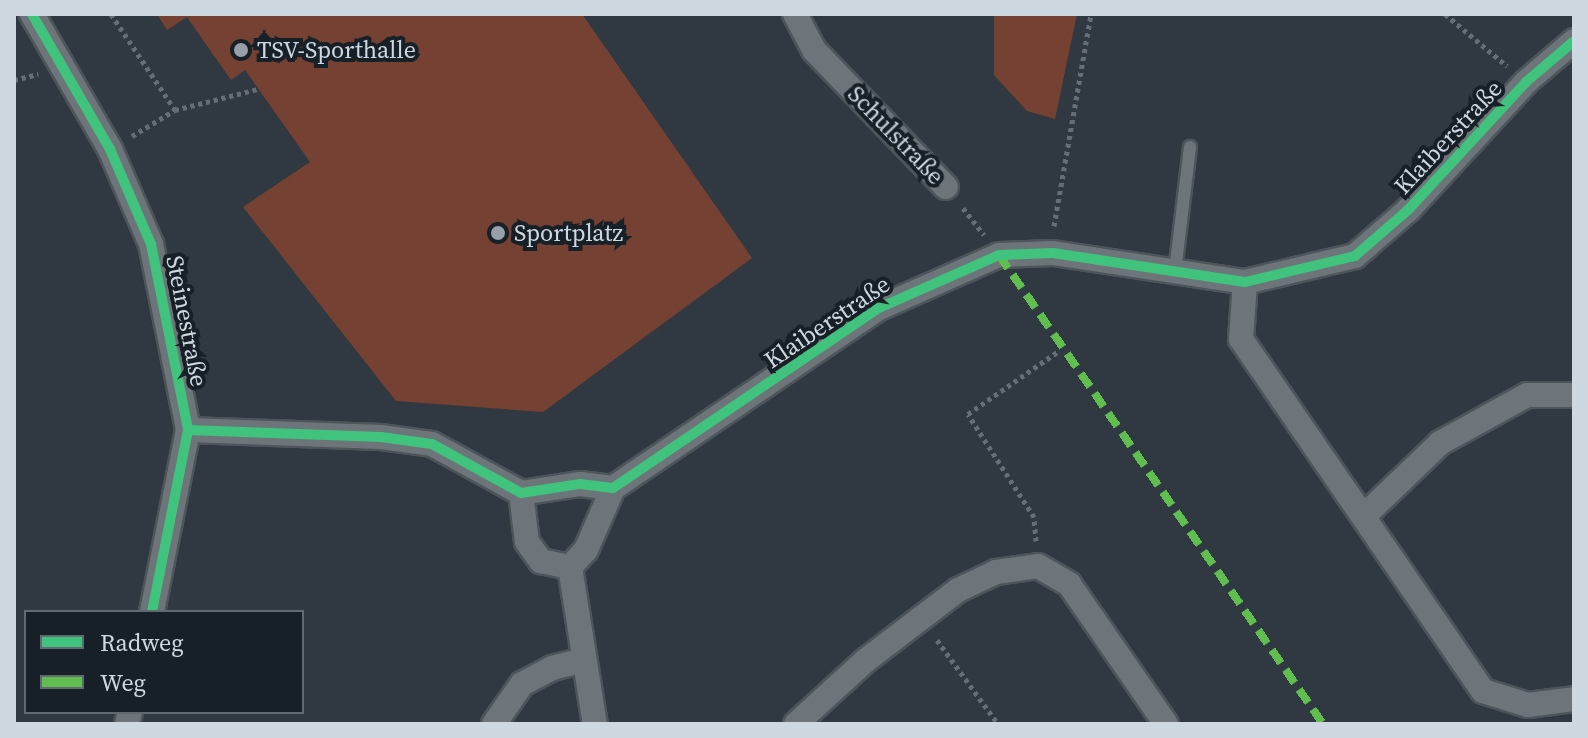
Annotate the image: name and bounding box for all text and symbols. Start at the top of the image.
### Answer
place label: TSV-Sporthalle [257,36,416,64]
marker: TSV-Sporthalle [232,41,250,59]
street label: Klaiberstraße [1388,74,1508,200]
street label: Schulstraße [842,80,950,190]
place label: Sportplatz [514,219,623,247]
marker: Sportplatz [489,224,507,242]
street label: Steinestraße [160,253,214,389]
street label: Klaiberstraße [759,270,895,374]
legend [24,610,304,714]
text: Radweg [100,626,184,659]
text: Weg [100,666,146,699]

